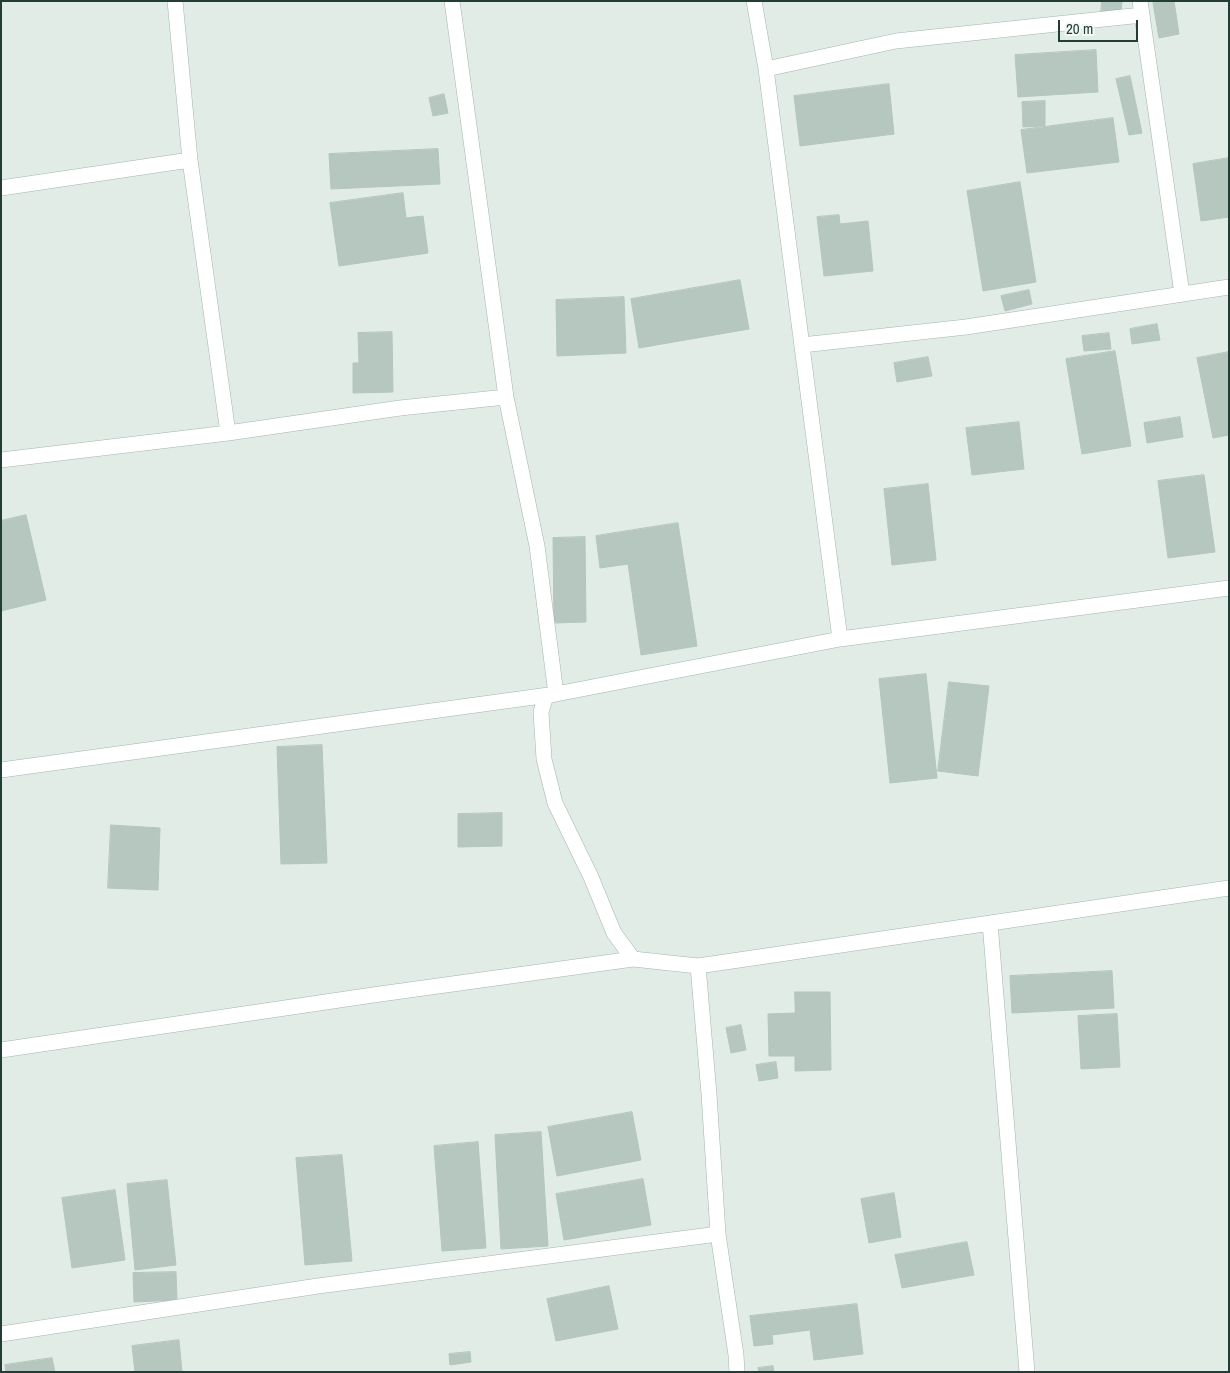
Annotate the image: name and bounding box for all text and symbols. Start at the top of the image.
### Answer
scale bar [1060,10,1140,42]
text: 20 m [1066,18,1093,39]

